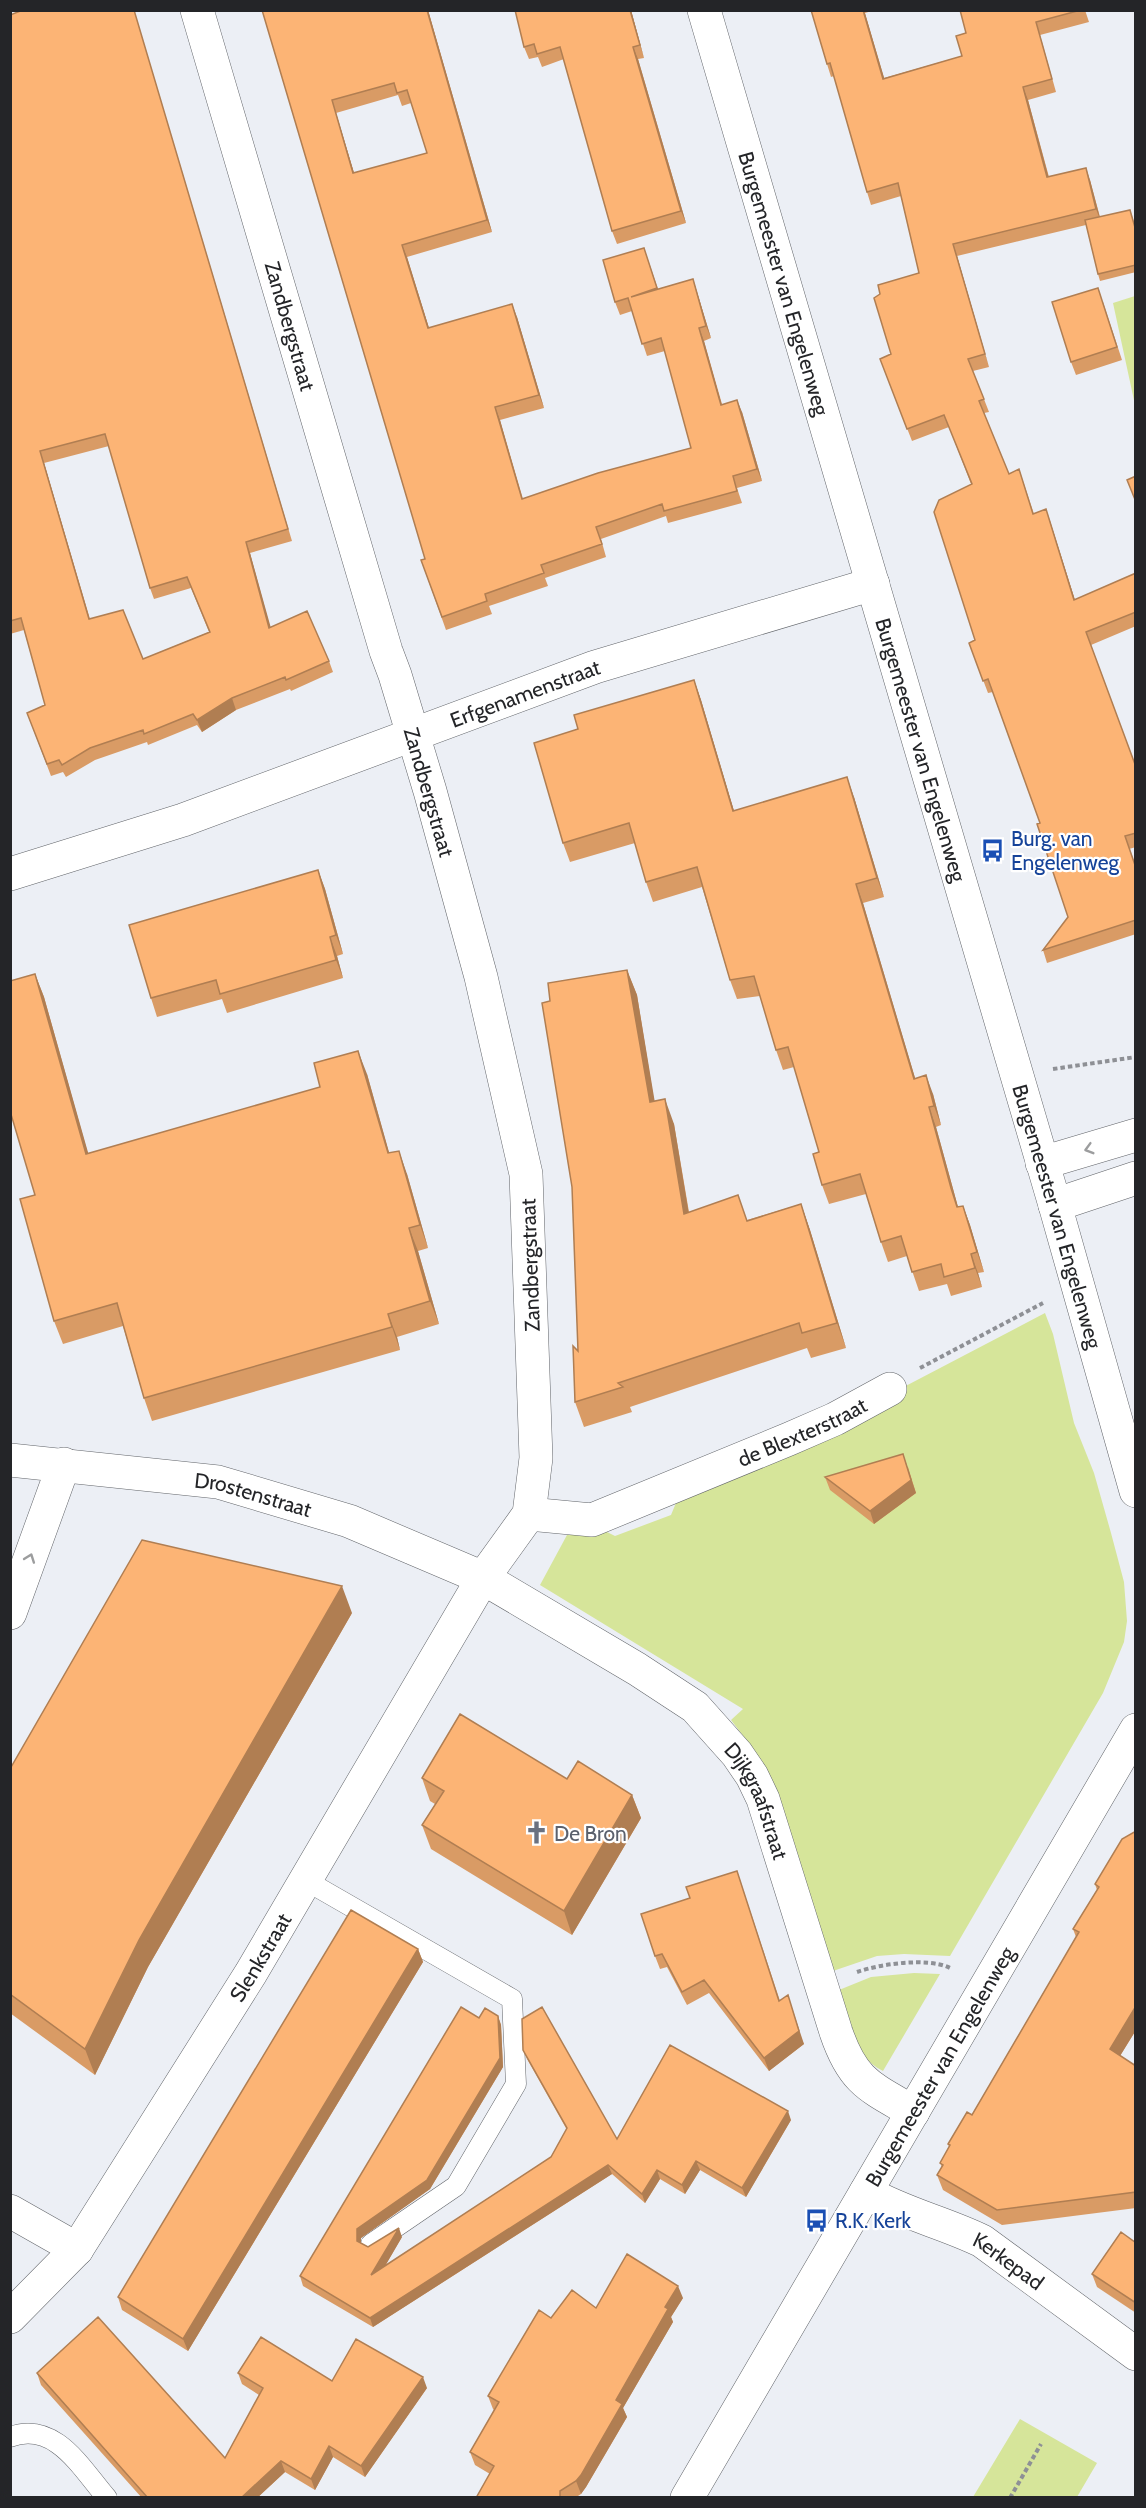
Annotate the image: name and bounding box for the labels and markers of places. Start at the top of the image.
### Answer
place label: Burg. van Engelenweg [1011,826,1119,875]
bus stop icon: Burg. van Engelenweg [980,837,1006,863]
church icon: De Bron [523,1820,549,1846]
place label: De Bron [554,1821,627,1846]
bus stop icon: R.K. Kerk [804,2207,830,2233]
place label: R.K. Kerk [835,2208,912,2233]

